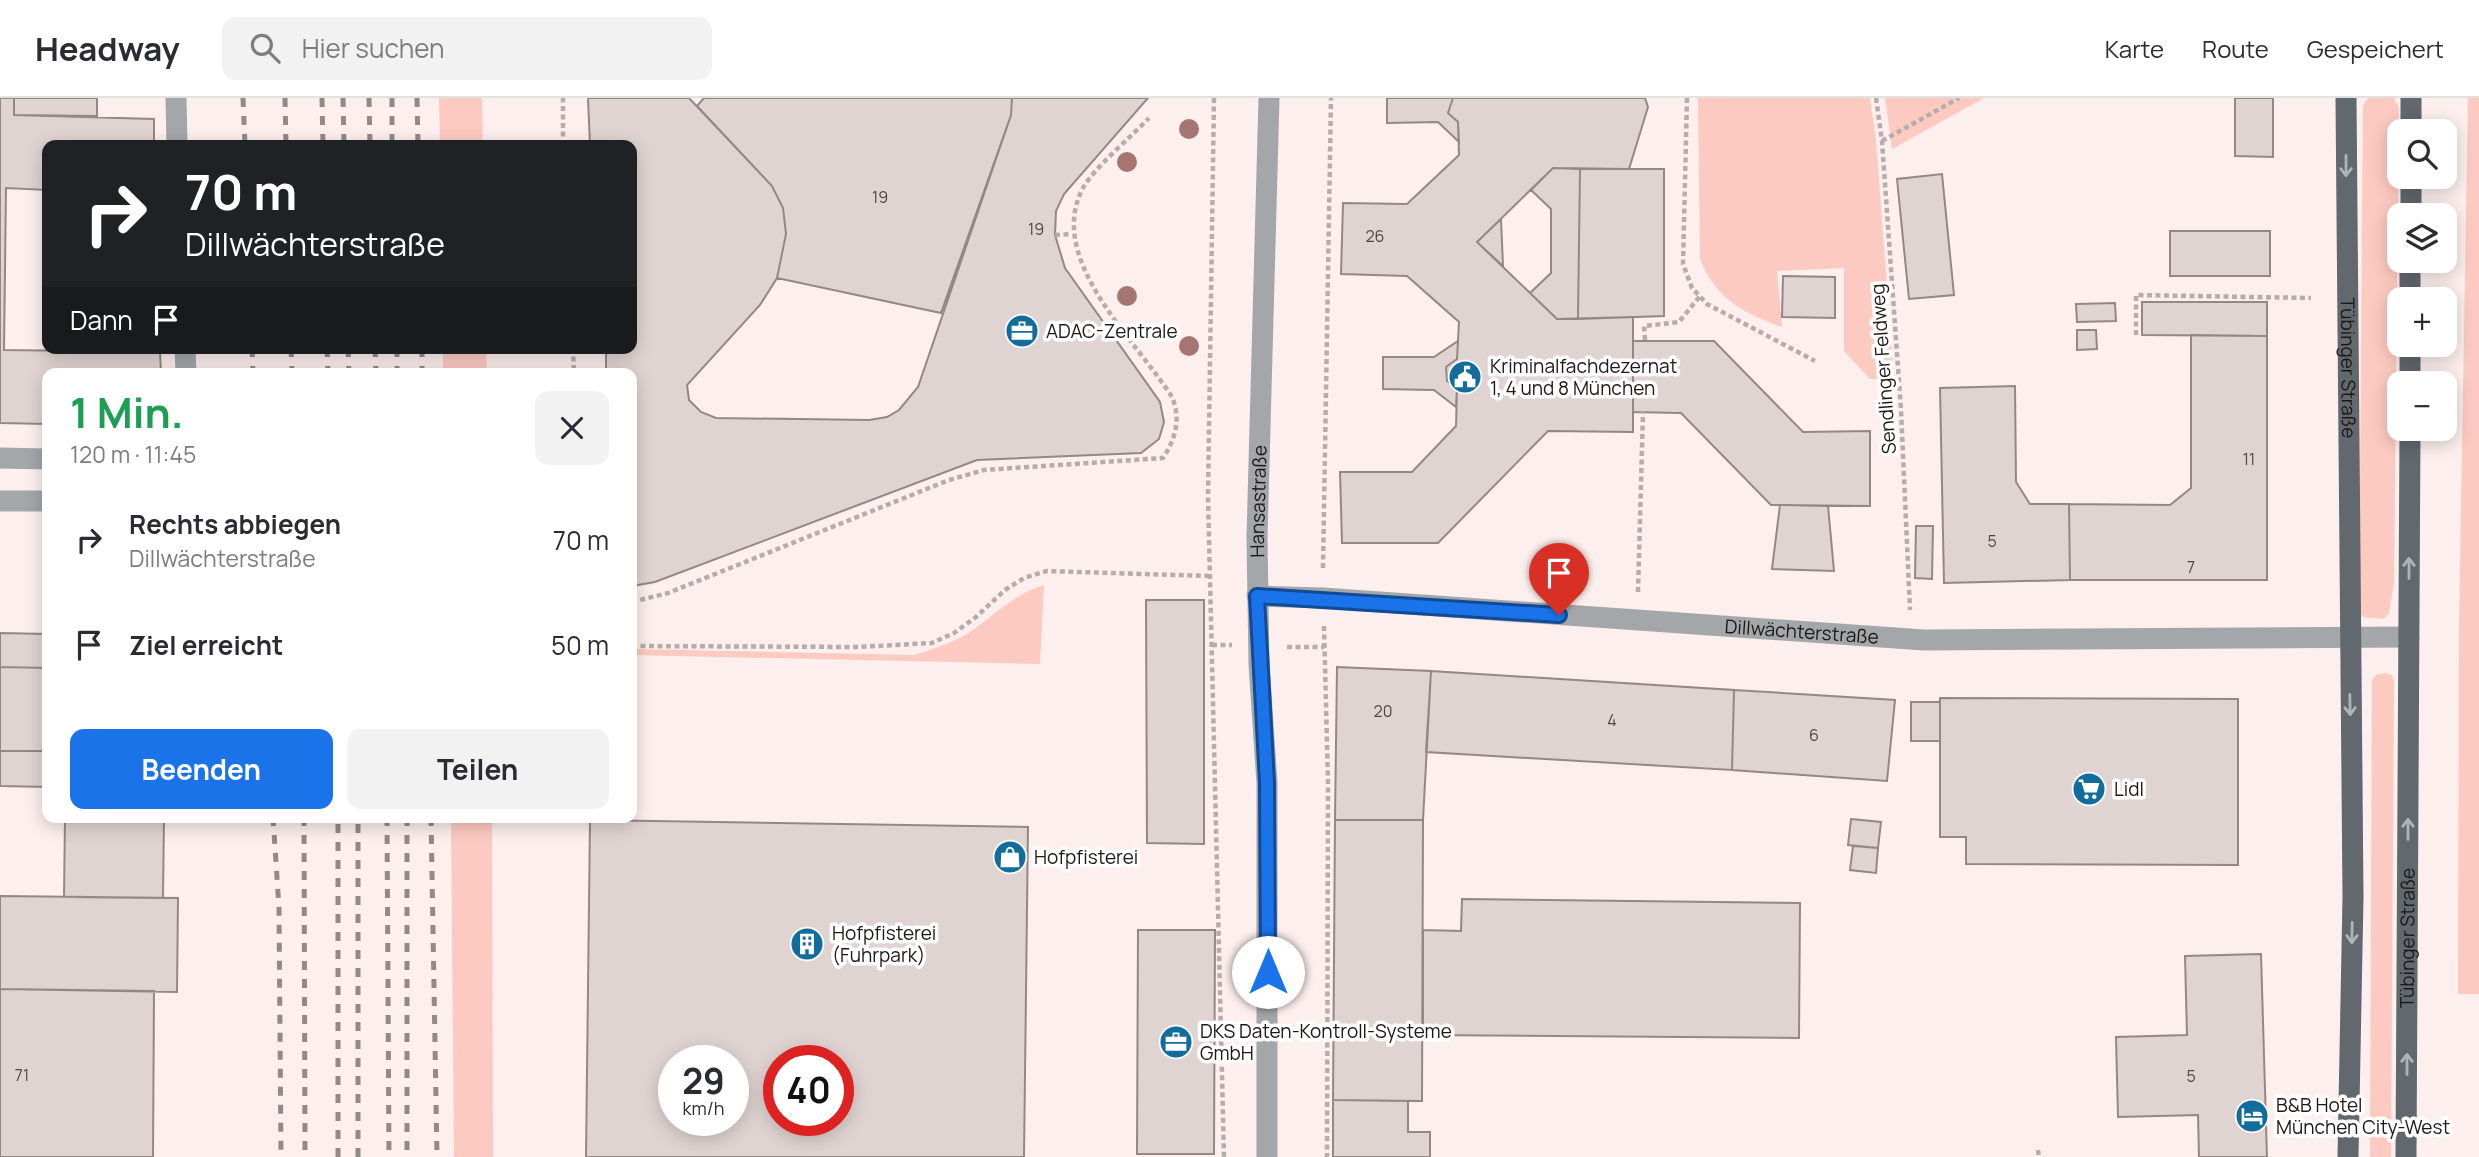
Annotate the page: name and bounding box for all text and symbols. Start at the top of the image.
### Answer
search box [222,17,712,80]
text: Headway [35,26,180,71]
icon: search [246,29,284,67]
text: Hier suchen [302,30,445,66]
text: Karte [2105,32,2164,65]
text: Route [2202,32,2269,65]
text: Gespeichert [2307,32,2444,65]
map controls [2387,119,2457,441]
button: search [2387,119,2457,189]
one-way arrow [2339,154,2353,177]
text: 70 m [185,158,297,225]
icon: right [70,168,161,259]
house number: 19 [872,186,888,208]
button: layers [2387,203,2457,273]
house number: 19 [1028,218,1044,240]
text: Dillwächterstraße [185,222,445,266]
house number: 26 [1365,225,1385,247]
street label: Sendlinger Feldweg [1864,283,1902,455]
button: + [2387,287,2457,357]
street label: Tübinger Straße [2335,298,2362,438]
icon: arrive [147,301,185,339]
text: Dann [70,302,133,338]
office icon: ADAC-Zentrale [1003,312,1041,350]
place label: ADAC-Zentrale [1046,318,1178,344]
place label: Kriminalfachdezernat 1, 4 und 8 München [1490,353,1677,401]
public building icon: Kriminalfachdezernat 1, 4 und 8 München [1446,358,1484,396]
button: − [2387,371,2457,441]
text: 1 Min. [70,383,184,441]
button: close [535,391,609,465]
text: 120 m · 11:45 [70,438,196,470]
street label: Hansastraße [1244,445,1273,558]
house number: 11 [2243,448,2255,470]
text: Rechts abbiegen [129,506,341,542]
icon: right [70,521,108,559]
text: 70 m [553,522,609,558]
house number: 5 [1987,530,1997,552]
text: Dillwächterstraße [129,542,316,574]
pin [1529,543,1589,615]
icon: arrive [1540,554,1578,592]
house number: 7 [2187,556,2195,578]
one-way arrow [2402,557,2416,580]
street label: Dillwächterstraße [1724,613,1880,650]
icon: arrive [70,626,108,664]
text: Ziel erreicht [129,627,283,663]
text: 50 m [551,627,609,663]
one-way arrow [2343,693,2357,716]
house number: 20 [1374,700,1392,722]
house number: 4 [1607,709,1617,731]
house number: 6 [1809,724,1819,746]
button: Beenden [70,729,333,809]
button: Teilen [347,729,609,809]
supermarket icon: Lidl [2070,770,2108,808]
place label: Lidl [2114,776,2144,802]
one-way arrow [2401,817,2415,840]
shop icon: Hofpfisterei [991,838,1029,876]
place label: Hofpfisterei [1034,844,1138,870]
street label: Tübinger Straße [2394,868,2421,1008]
place label: Hofpfisterei (Fuhrpark) [832,920,936,968]
one-way arrow [2345,921,2359,944]
building icon: Hofpfisterei (Fuhrpark) [788,925,826,963]
position arrow [1231,935,1305,1009]
place label: DKS Daten-Kontroll-Systeme GmbH [1200,1018,1452,1066]
office icon: DKS Daten-Kontroll-Systeme GmbH [1157,1023,1195,1061]
speed limit sign: 40 [763,1045,854,1136]
one-way arrow [2400,1053,2414,1076]
text: 29 [682,1057,725,1105]
house number: 71 [15,1064,29,1086]
house number: 5 [2186,1065,2196,1087]
place label: B&B Hotel München City-West [2276,1092,2450,1140]
text: km/h [683,1096,724,1120]
hotel icon: B&B Hotel München City-West [2233,1097,2271,1135]

